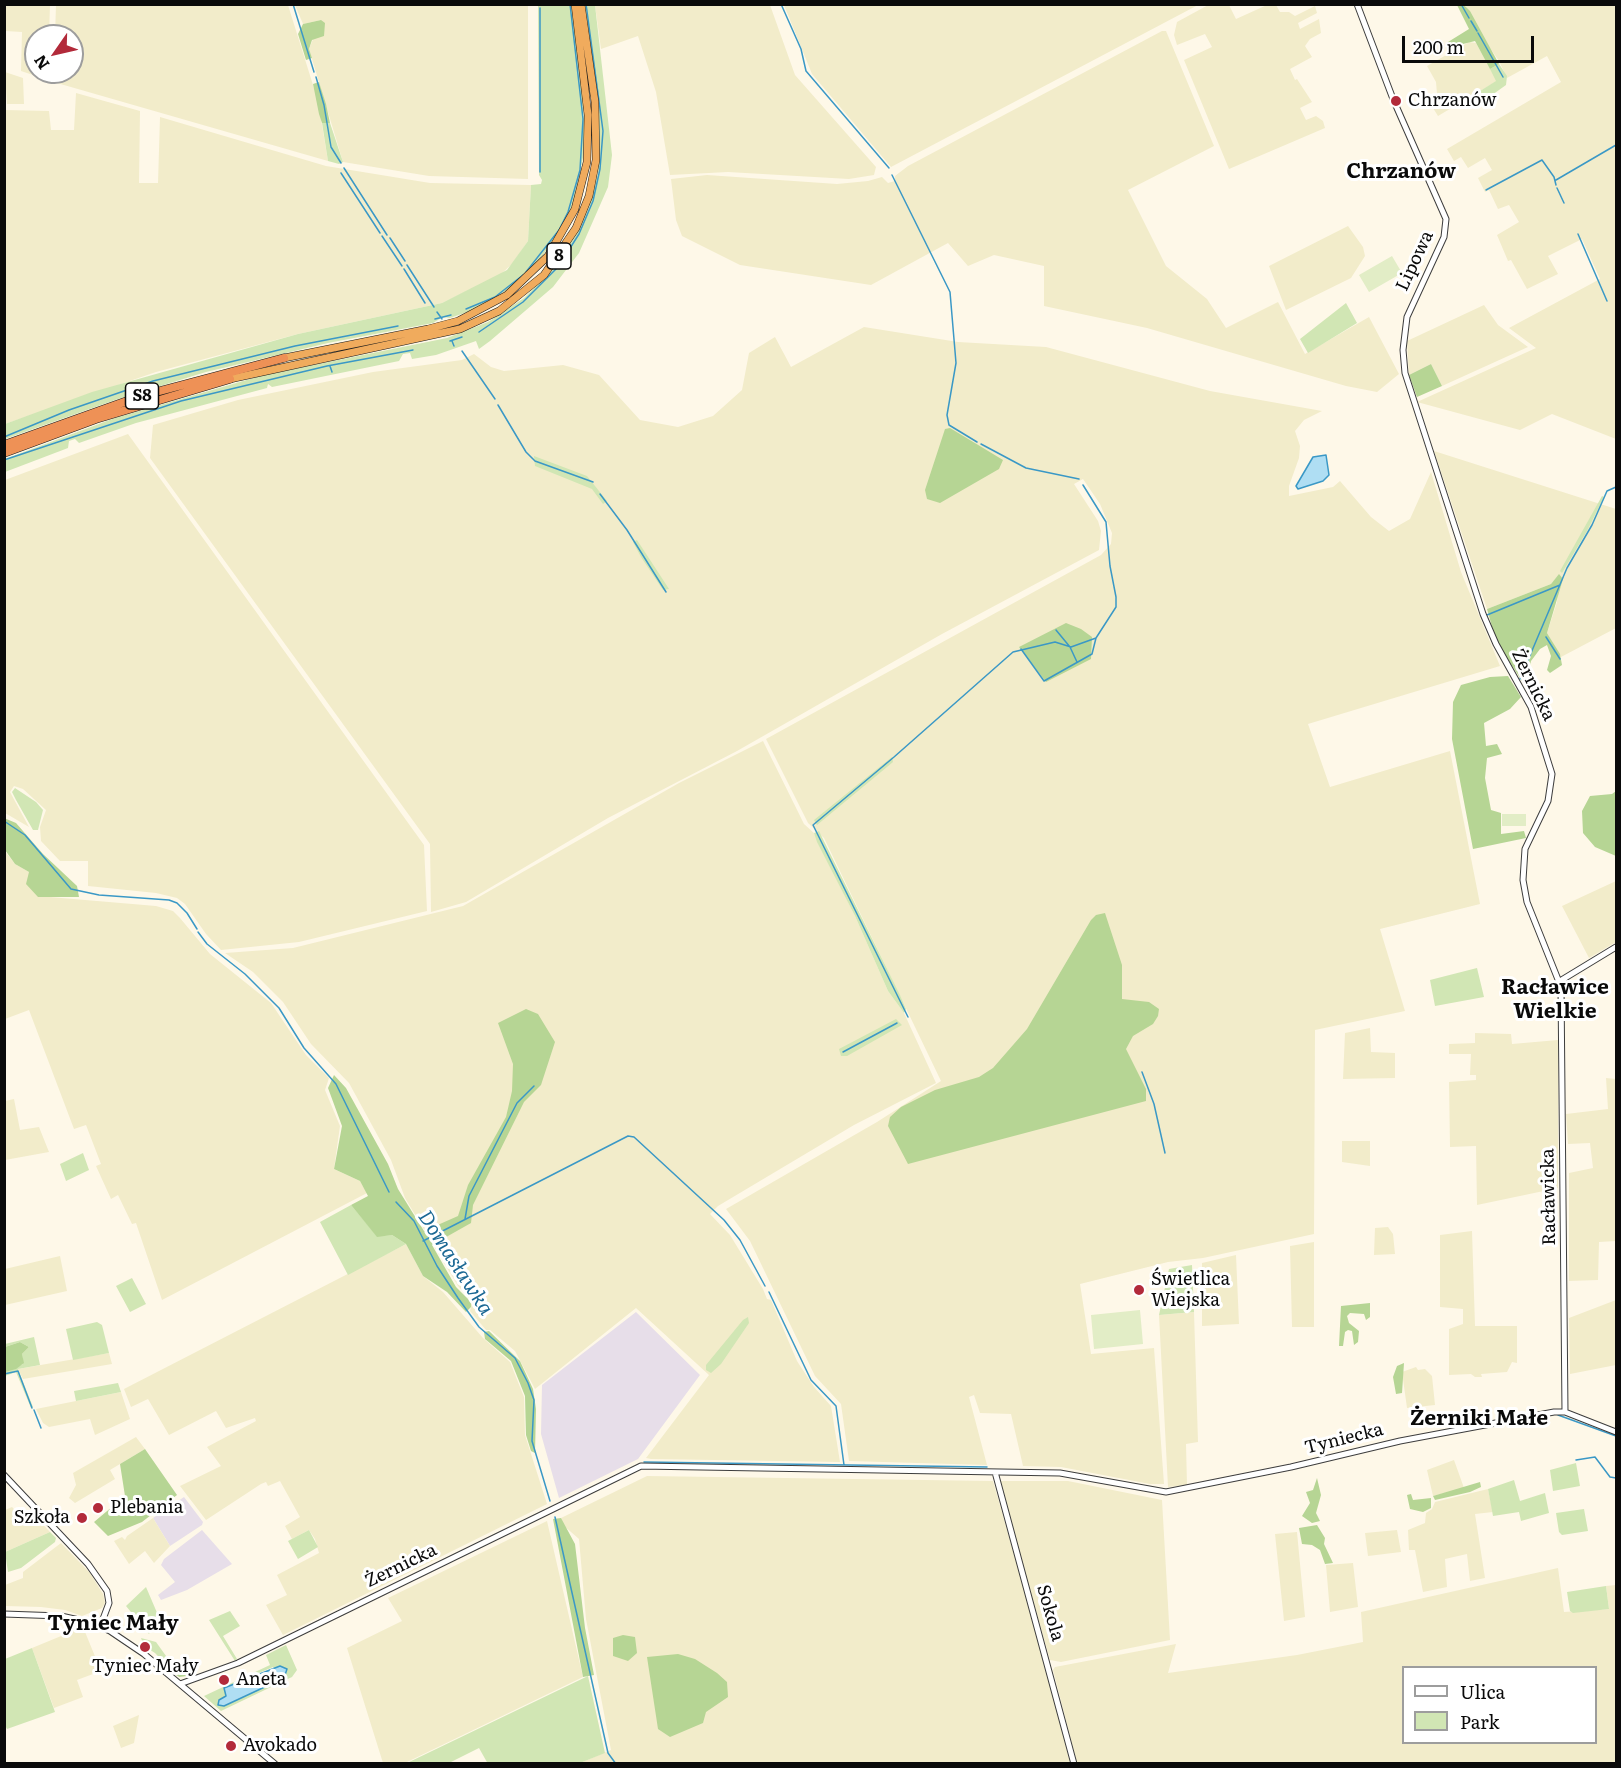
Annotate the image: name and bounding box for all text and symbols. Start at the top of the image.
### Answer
north arrow [24,24,84,84]
scale bar [1405,24,1537,62]
text: 200 m [1413,33,1464,60]
text: N [27,51,54,75]
place label: Chrzanów [1408,90,1497,112]
marker: Chrzanów [1389,94,1403,108]
district label: Chrzanów [1346,159,1456,185]
street label: Lipowa [1392,227,1438,295]
road number: 8 [547,243,571,269]
road number: S8 [126,383,158,409]
street label: Żernicka [1506,646,1560,724]
district label: Racławice Wielkie [1501,975,1609,1025]
street label: Racławicka [1537,1148,1561,1246]
water label: Domasławka [412,1206,498,1320]
place label: Świetlica Wiejska [1151,1269,1230,1312]
marker: Świetlica Wiejska [1132,1283,1146,1297]
district label: Żerniki Małe [1410,1406,1548,1432]
street label: Tyniecka [1302,1419,1386,1459]
place label: Plebania [110,1497,184,1519]
marker: Plebania [91,1501,105,1515]
place label: Szkoła [14,1507,70,1529]
marker: Szkoła [75,1511,89,1525]
street label: Żernicka [362,1539,440,1593]
street label: Sokola [1032,1582,1068,1644]
district label: Tyniec Mały [47,1611,179,1637]
marker: Tyniec Mały [138,1640,152,1654]
place label: Tyniec Mały [91,1656,199,1678]
legend [1402,1666,1597,1744]
place label: Aneta [236,1669,287,1691]
marker: Aneta [217,1673,231,1687]
text: Ulica [1460,1678,1505,1705]
text: Park [1460,1708,1499,1735]
place label: Avokado [243,1735,317,1757]
marker: Avokado [224,1739,238,1753]

